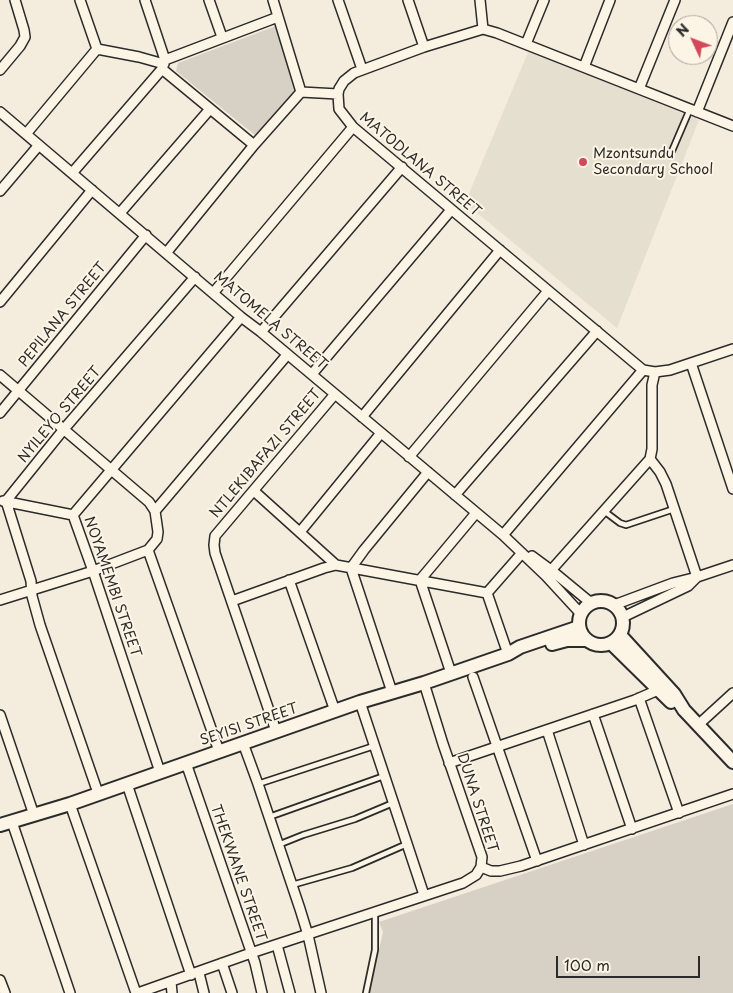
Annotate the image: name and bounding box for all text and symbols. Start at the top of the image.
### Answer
north arrow [668,15,718,65]
text: N [671,19,694,41]
street label: MATODLANA STREET [356,109,484,221]
place label: Mzontsundu Secondary School [593,146,713,178]
marker: Mzontsundu Secondary School [577,156,589,168]
street label: PEPILANA STREET [16,259,110,371]
street label: MATOMELA STREET [210,269,330,373]
street label: NYILEYO STREET [15,364,105,466]
street label: NTLEKIBAFAZI STREET [207,386,325,522]
street label: NOYAMEMBI STREET [80,515,144,659]
street label: SEYISI STREET [198,700,300,750]
street label: DUNA STREET [453,751,501,855]
street label: THEKWANE STREET [207,803,269,943]
scale bar [558,946,702,978]
text: 100 m [564,953,610,976]

